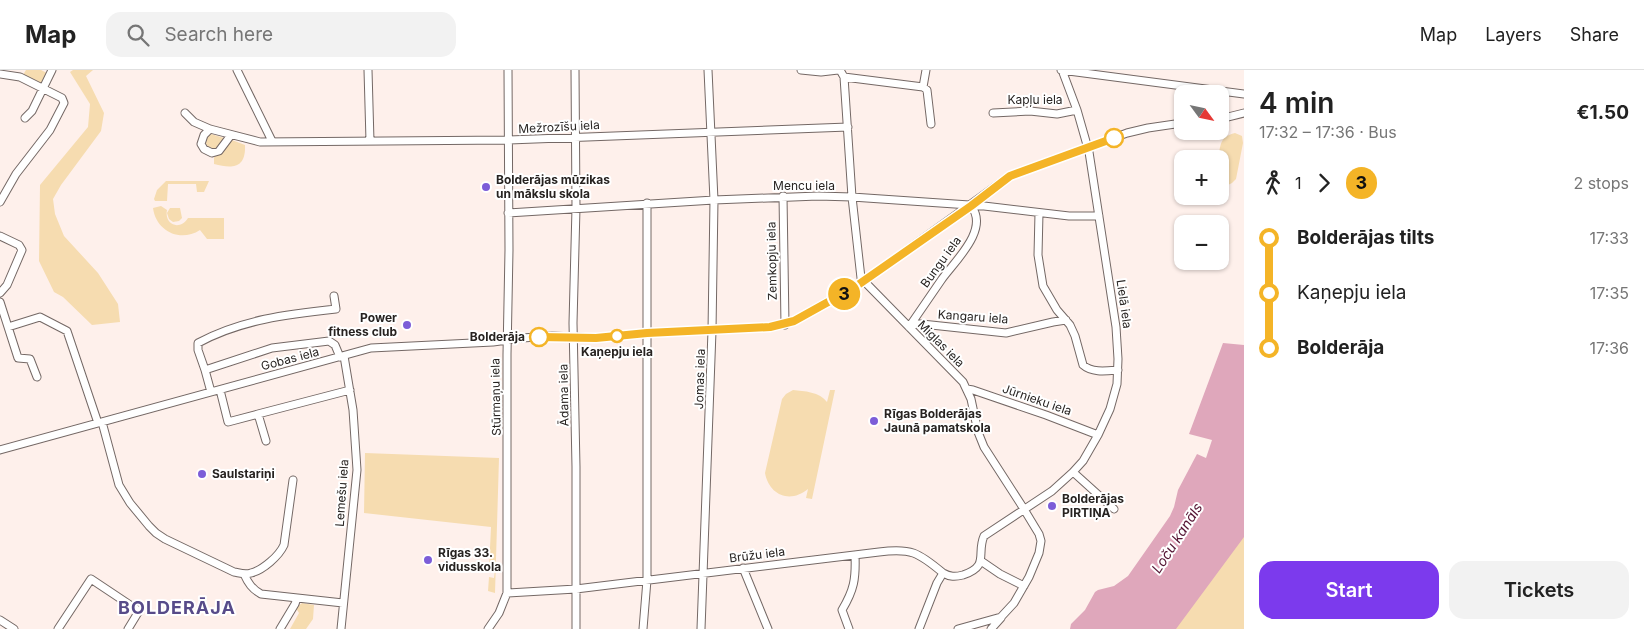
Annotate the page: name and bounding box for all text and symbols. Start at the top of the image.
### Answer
search box [106,12,456,57]
text: Map [25,20,76,49]
icon: search [124,21,152,49]
text: Search here [164,23,273,46]
text: Map [1420,24,1457,45]
text: Layers [1485,24,1542,45]
text: Share [1570,24,1619,45]
north arrow [1174,85,1229,140]
map controls [1174,85,1229,270]
text: 4 min [1259,86,1334,120]
street label: Kapļu iela [1007,92,1063,107]
text: €1.50 [1577,101,1629,124]
street label: Mežrozīšu iela [518,117,600,136]
text: 17:32 – 17:36 · Bus [1259,122,1397,142]
unlabelled marker [1104,128,1124,148]
button: + [1174,150,1229,205]
icon: walk [1259,169,1287,197]
icon: forward [1310,169,1338,197]
place label: Bolderājas mūzikas un mākslu skola [496,172,610,201]
text: 3 [1356,172,1367,193]
text: 1 [1295,173,1302,193]
text: 2 stops [1573,173,1629,193]
street label: Mencu iela [773,178,835,193]
marker: Bolderājas mūzikas un mākslu skola [480,181,492,193]
button: − [1174,215,1229,270]
street label: Zemkopju iela [763,221,780,301]
text: Bolderājas tilts [1297,226,1435,249]
text: 17:33 [1590,228,1629,248]
street label: Bungu iela [917,233,964,290]
line badge: 3 [828,278,860,310]
street label: Lielā iela [1114,278,1135,329]
text: Kaņepju iela [1297,281,1407,304]
text: 3 [838,283,850,304]
text: 17:35 [1590,283,1629,303]
street label: Kangaru iela [937,307,1009,326]
place label: Power fitness club [328,310,397,339]
street label: Miglas iela [915,317,968,370]
marker: Power fitness club [401,319,413,331]
marker: Bolderāja [529,327,549,347]
place label: Bolderāja [470,329,525,344]
marker: Kaņepju iela [610,329,624,343]
text: Bolderāja [1297,336,1384,359]
text: 17:36 [1590,338,1629,358]
street label: Gobas iela [259,344,321,373]
place label: Kaņepju iela [581,344,653,359]
street label: Jomas iela [691,348,708,410]
street label: Stūrmaņu iela [487,358,504,436]
street label: Ādama iela [555,364,572,426]
street label: Jūrnieku iela [1001,381,1074,418]
place label: Rīgas Bolderājas Jaunā pamatskola [884,406,991,435]
marker: Rīgas Bolderājas Jaunā pamatskola [868,415,880,427]
street label: Lemešu iela [332,459,351,527]
place label: Saulstariņi [212,466,275,481]
marker: Saulstariņi [196,468,208,480]
place label: Bolderājas PIRTIŅA [1062,491,1124,520]
water label: Loču kanāls [1148,499,1206,576]
marker: Bolderājas PIRTIŅA [1046,500,1058,512]
street label: Brūžu iela [728,544,786,565]
place label: Rīgas 33. vidusskola [438,545,501,574]
marker: Rīgas 33. vidusskola [422,554,434,566]
button: Start [1259,561,1439,619]
button: Tickets [1449,561,1629,619]
district label: BOLDERĀJA [118,597,236,618]

